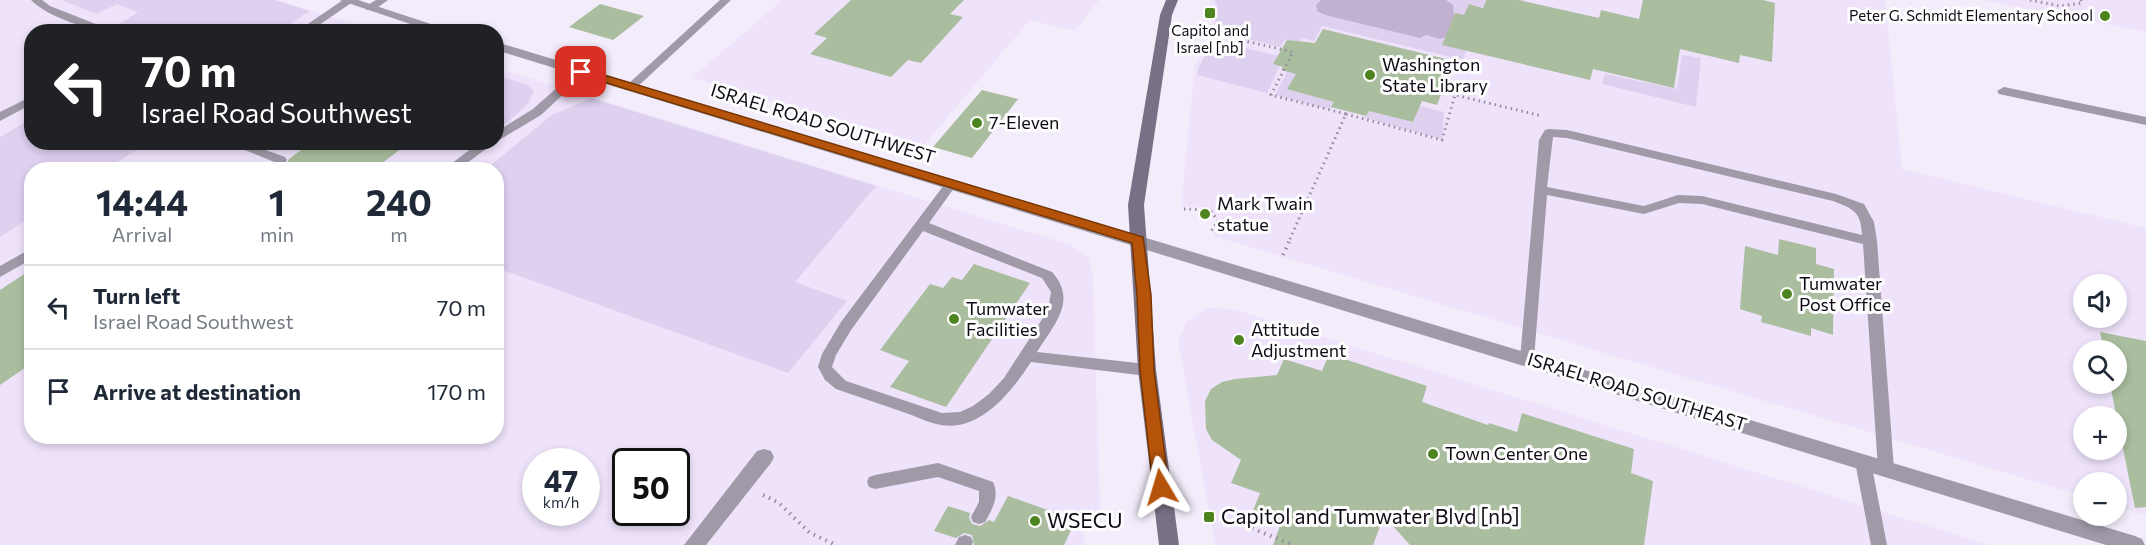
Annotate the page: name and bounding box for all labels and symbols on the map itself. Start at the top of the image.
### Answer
marker: Capitol and Israel [nb] [1203,6,1217,20]
place label: Peter G. Schmidt Elementary School [1849,6,2093,24]
marker: Peter G. Schmidt Elementary School [2098,9,2112,23]
place label: Capitol and Israel [nb] [1171,21,1249,56]
pin [555,46,606,97]
place label: Washington State Library [1382,53,1488,96]
marker: Washington State Library [1363,68,1377,82]
street label: ISRAEL ROAD SOUTHWEST [708,78,938,168]
place label: 7-Eleven [989,111,1059,133]
marker: 7-Eleven [970,116,984,130]
place label: Mark Twain statue [1217,192,1313,235]
marker: Mark Twain statue [1198,207,1212,221]
place label: Tumwater Post Office [1799,272,1891,315]
marker: Tumwater Post Office [1780,287,1794,301]
place label: Tumwater Facilities [966,297,1049,340]
marker: Tumwater Facilities [947,312,961,326]
place label: Attitude Adjustment [1251,318,1346,361]
marker: Attitude Adjustment [1232,333,1246,347]
street label: ISRAEL ROAD SOUTHEAST [1525,347,1750,435]
place label: Town Center One [1445,442,1588,464]
marker: Town Center One [1426,447,1440,461]
speed limit sign: 50 [612,448,690,526]
position arrow [1129,455,1193,519]
place label: Capitol and Tumwater Blvd [nb] [1221,503,1520,528]
place label: WSECU [1047,507,1123,532]
marker: Capitol and Tumwater Blvd [nb] [1202,510,1216,524]
marker: WSECU [1028,514,1042,528]

